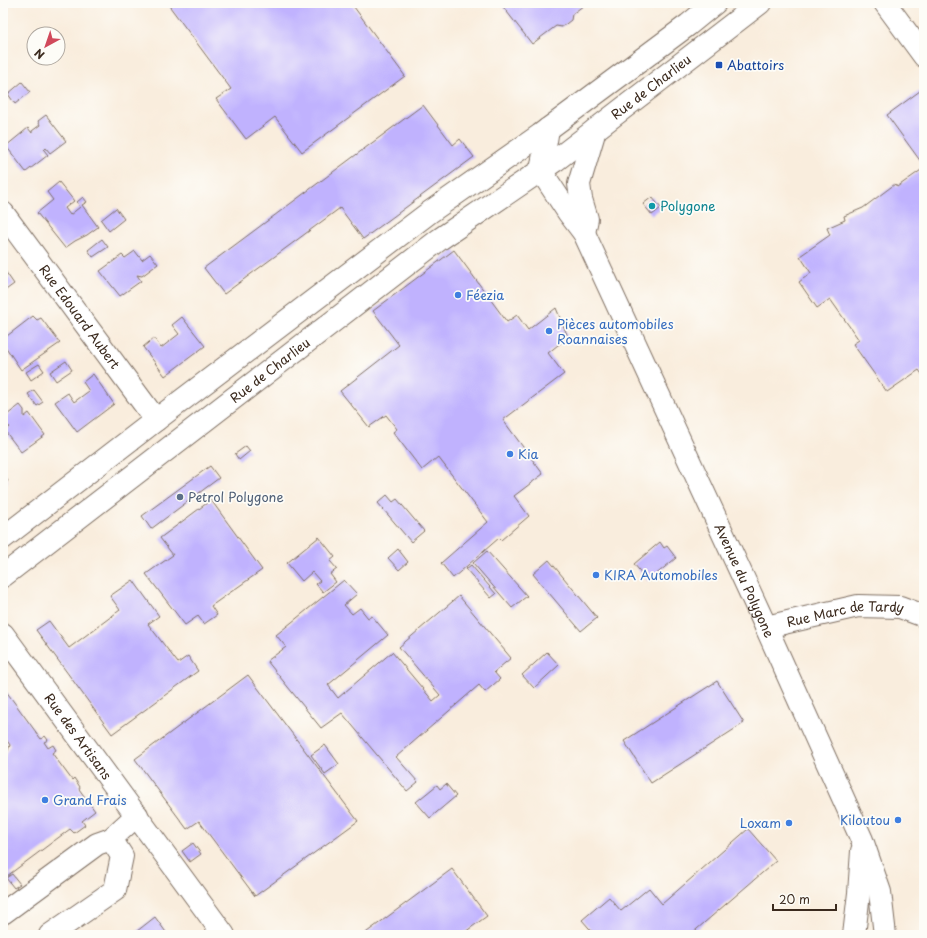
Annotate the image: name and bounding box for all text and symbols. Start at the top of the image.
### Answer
north arrow [26,26,66,66]
text: N [30,45,48,63]
street label: Rue de Charlieu [607,50,695,124]
place label: Abattoirs [727,55,784,74]
marker: Abattoirs [714,60,724,70]
place label: Polygone [660,196,716,215]
marker: Polygone [647,201,657,211]
street label: Rue Edouard Aubert [35,260,125,373]
place label: Féezia [466,285,504,304]
marker: Féezia [453,290,463,300]
place label: Pièces automobiles Roannaises [557,314,674,348]
marker: Pièces automobiles Roannaises [544,326,554,336]
street label: Rue de Charlieu [226,333,314,407]
place label: Kia [518,444,539,463]
marker: Kia [505,449,515,459]
place label: Petrol Polygone [188,487,284,506]
marker: Petrol Polygone [175,492,185,502]
street label: Avenue du Polygone [710,520,780,641]
place label: KIRA Automobiles [604,565,718,584]
marker: KIRA Automobiles [591,570,601,580]
street label: Rue Marc de Tardy [785,596,907,631]
street label: Rue des Artisans [40,689,117,783]
place label: Grand Frais [53,790,127,809]
marker: Grand Frais [40,795,50,805]
place label: Kiloutou [840,810,890,829]
place label: Loxam [740,813,781,832]
marker: Kiloutou [893,815,903,825]
marker: Loxam [784,818,794,828]
scale bar [773,886,836,912]
text: 20 m [779,890,810,908]

